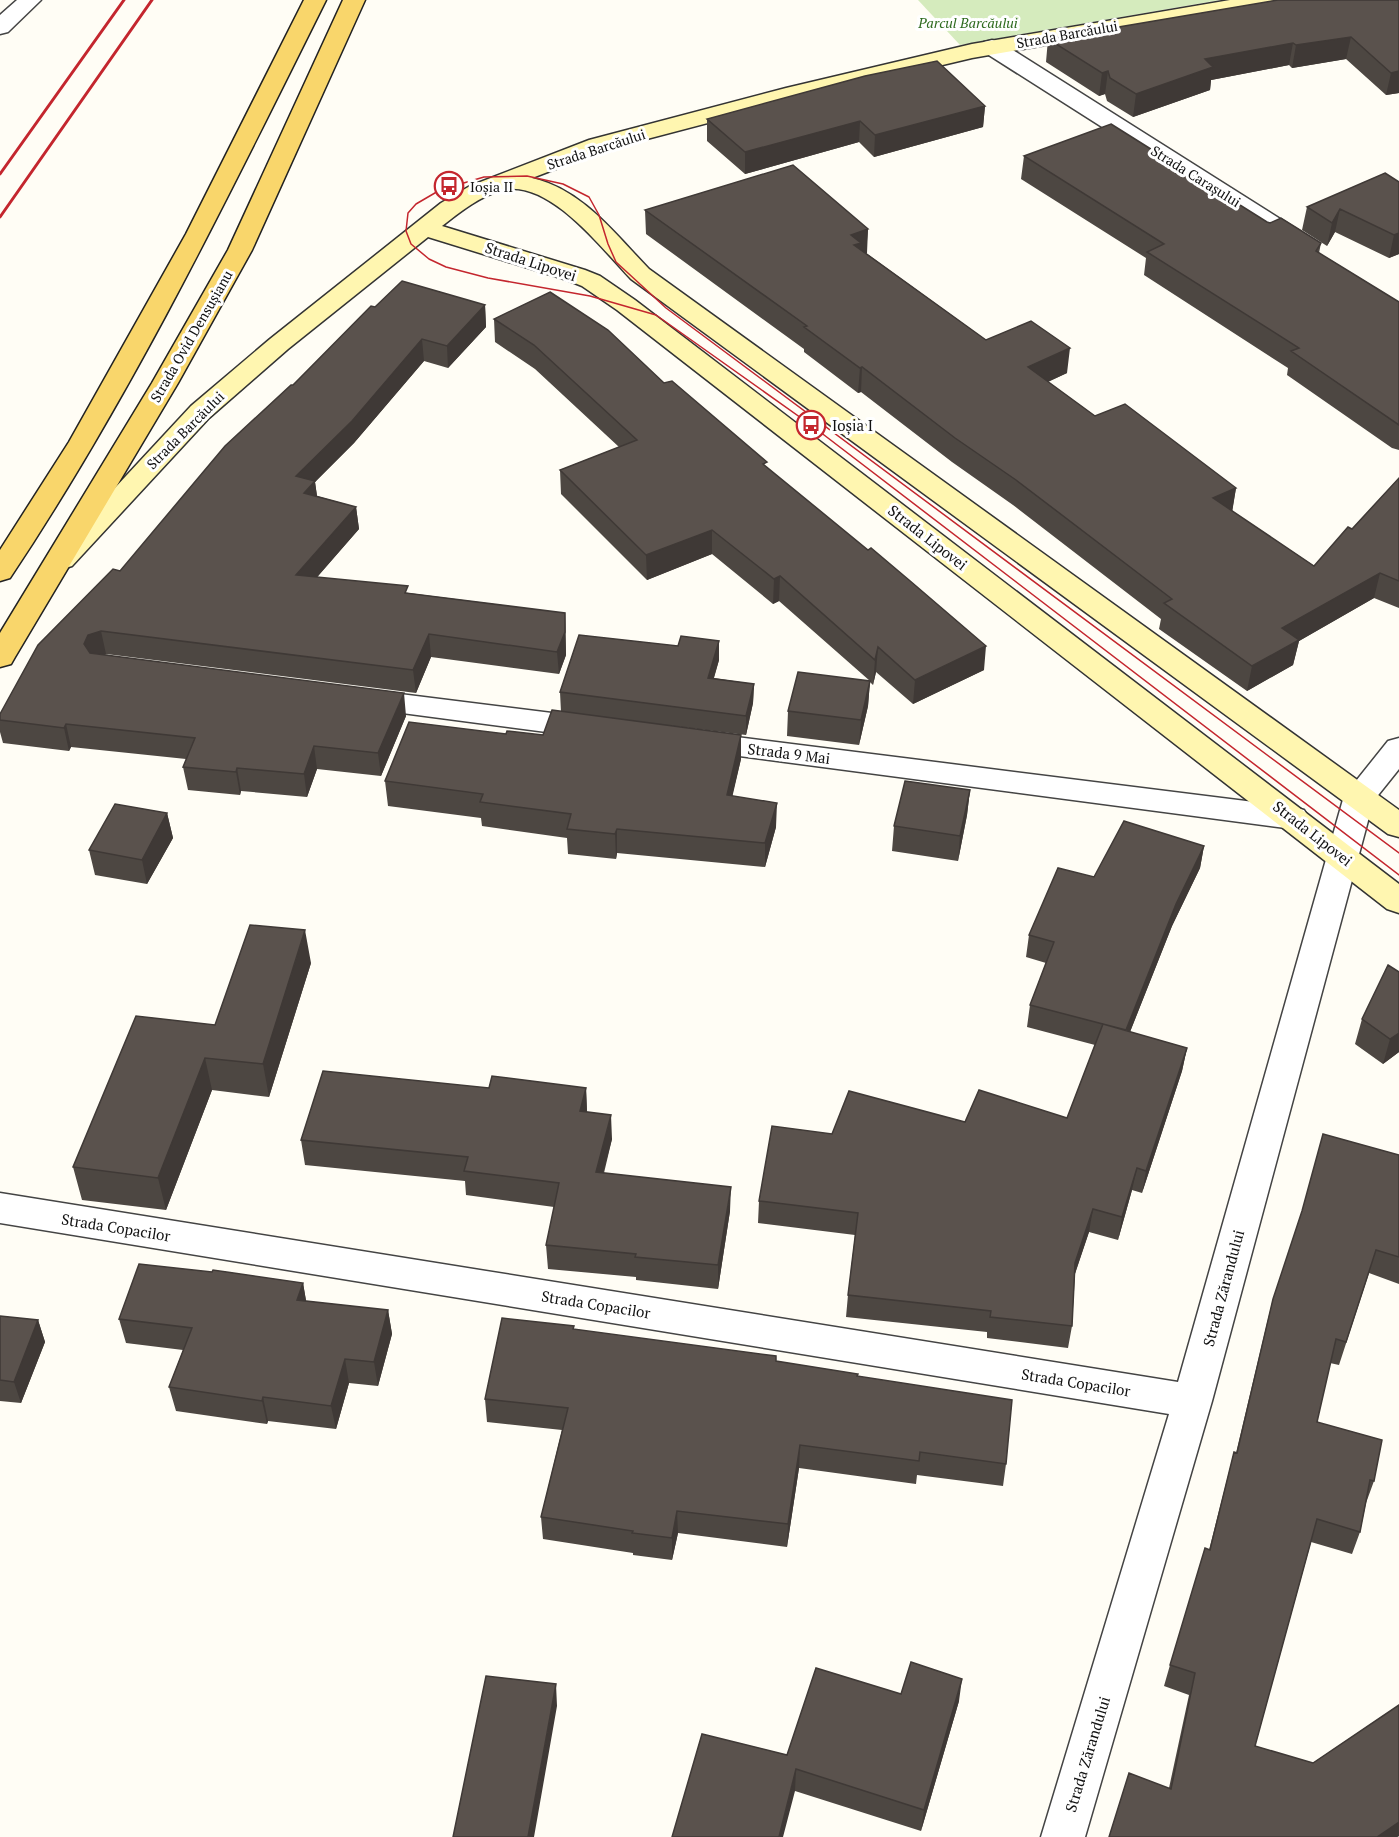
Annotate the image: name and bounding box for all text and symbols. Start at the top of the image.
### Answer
park label: Parcul Barcăului [917,13,1018,32]
street label: Strada Barcăului [1015,16,1119,52]
street label: Strada Barcăului [544,124,648,174]
street label: Strada Carașului [1148,141,1244,211]
bus stop icon: Ioșia II [433,170,465,202]
place label: Ioșia II [470,177,513,196]
street label: Strada Lipovei [483,237,579,285]
street label: Strada Ovid Densușianu [145,267,237,405]
street label: Strada Barcăului [142,387,228,473]
bus stop icon: Ioșia I [795,409,827,441]
place label: Ioșia I [832,415,873,435]
street label: Strada Lipovei [884,500,972,574]
street label: Strada 9 Mai [746,738,832,768]
street label: Strada Lipovei [1269,796,1357,870]
street label: Strada Copacilor [60,1209,172,1246]
street label: Strada Zărandului [1198,1227,1248,1349]
street label: Strada Copacilor [540,1286,652,1323]
street label: Strada Copacilor [1020,1364,1132,1401]
street label: Strada Zărandului [1060,1694,1114,1814]

